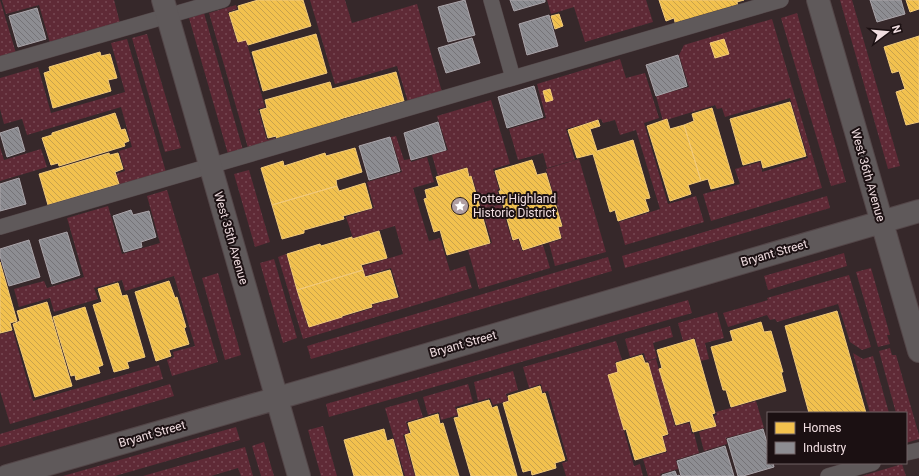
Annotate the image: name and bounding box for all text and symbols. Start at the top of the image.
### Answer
north arrow [867,12,907,52]
text: N [889,24,904,35]
street label: West 36th Avenue [848,127,888,223]
street label: West 35th Avenue [211,190,251,286]
place label: Potter Highland Historic District [473,192,556,220]
place icon: Potter Highland Historic District [450,196,470,216]
street label: Bryant Street [739,237,809,269]
street label: Bryant Street [428,328,498,360]
legend [767,412,907,464]
street label: Bryant Street [117,418,187,450]
text: Homes [803,421,841,435]
text: Industry [803,441,847,455]

